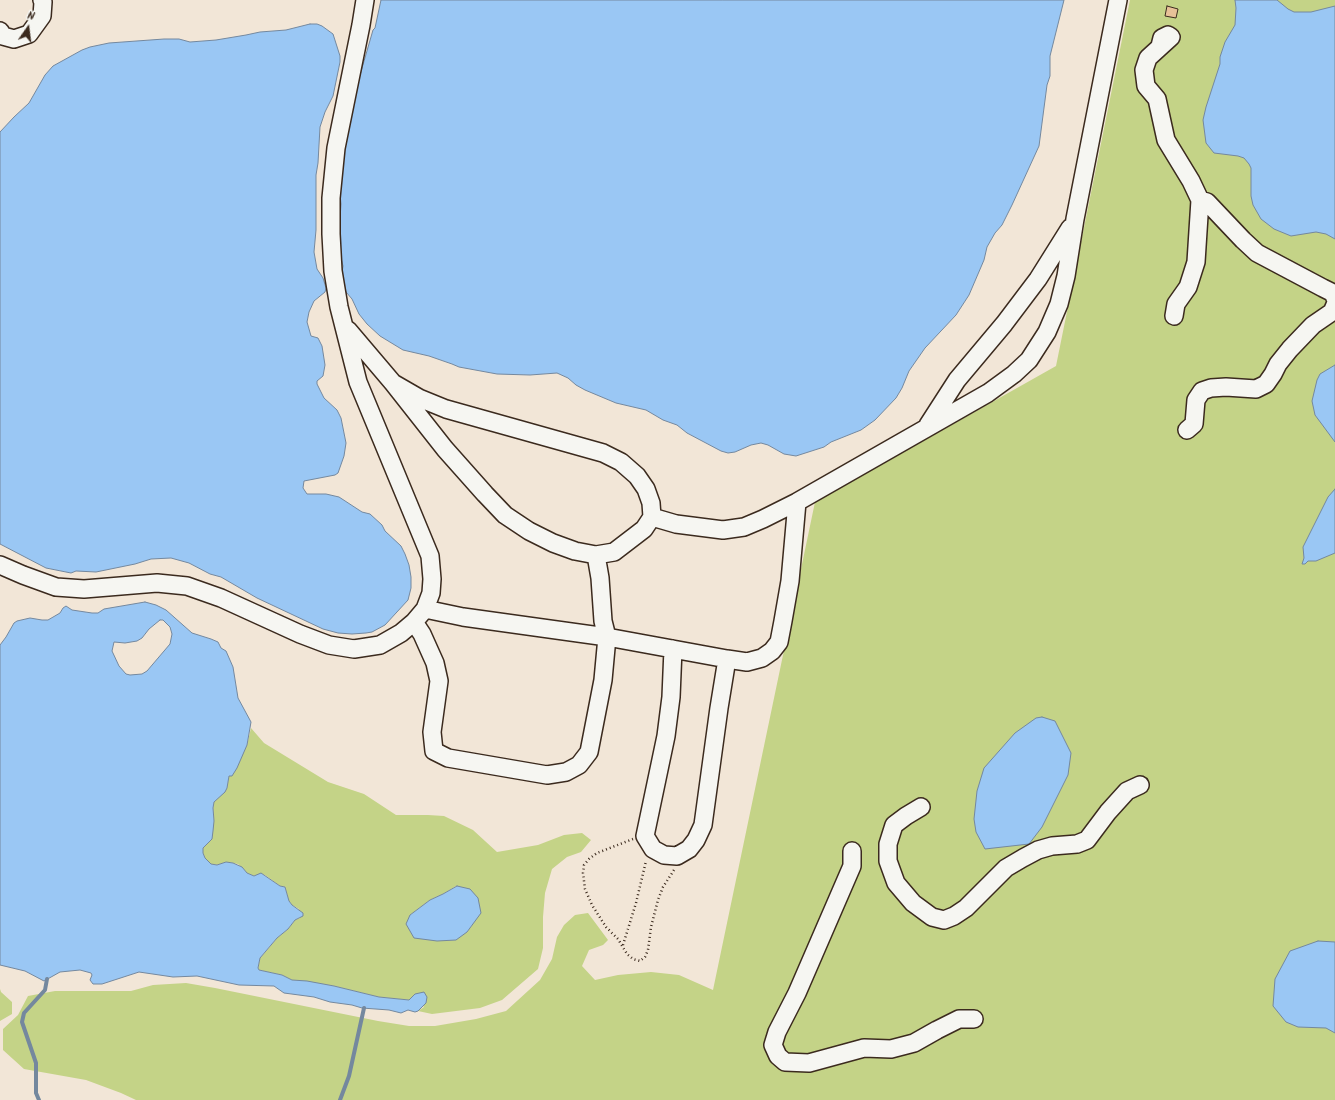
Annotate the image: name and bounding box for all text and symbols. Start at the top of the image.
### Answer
text: N [25,7,36,26]
north arrow [8,8,48,48]

